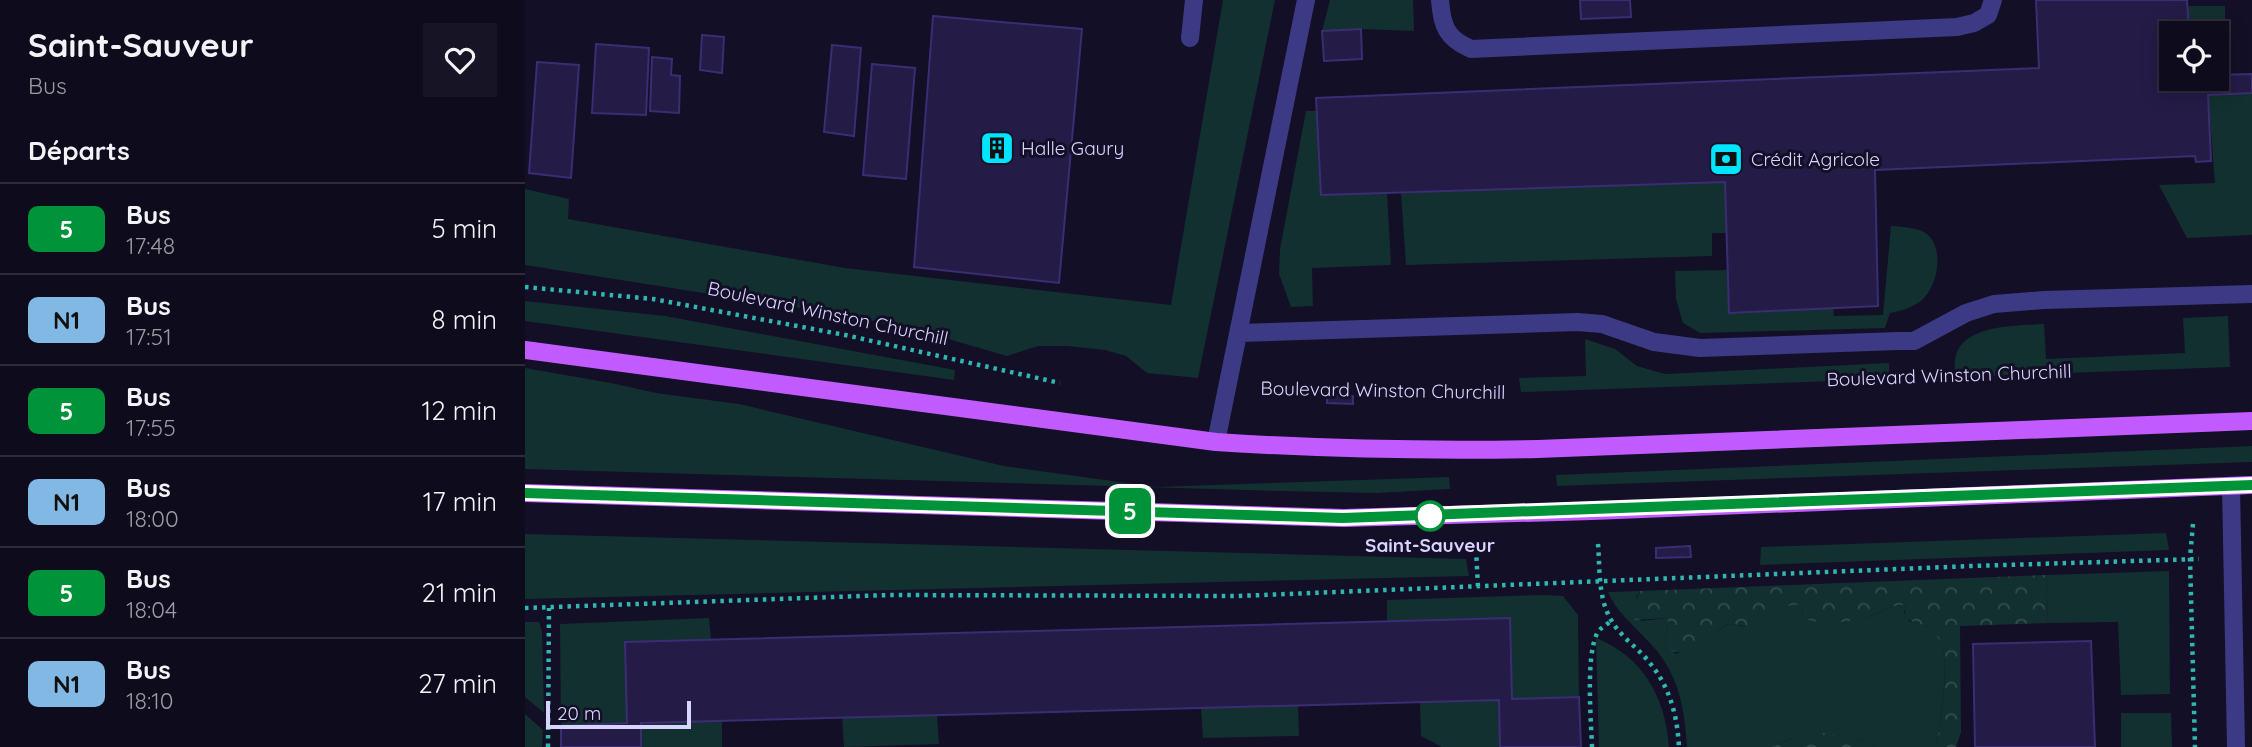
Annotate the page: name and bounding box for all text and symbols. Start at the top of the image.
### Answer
map controls [2159,21,2229,91]
button: locate [2159,21,2229,91]
button: heart [423,23,497,97]
text: Saint-Sauveur [28,24,253,65]
text: Bus [28,71,67,100]
building icon: Halle Gaury [978,129,1016,167]
text: Départs [28,134,130,167]
place label: Halle Gaury [1021,136,1124,160]
bank icon: Crédit Agricole [1707,140,1745,178]
place label: Crédit Agricole [1751,147,1880,171]
text: Bus [126,198,171,231]
text: 5 min [431,212,497,245]
text: 5 [60,214,73,244]
text: 17:48 [126,231,175,260]
street label: Boulevard Winston Churchill [706,276,950,350]
text: Bus [126,289,171,322]
text: 8 min [432,303,497,336]
text: N1 [53,305,80,335]
text: 17:51 [126,322,172,351]
street label: Boulevard Winston Churchill [1826,359,2072,391]
street label: Boulevard Winston Churchill [1260,376,1506,404]
text: Bus [126,380,171,413]
text: 12 min [422,394,497,427]
text: 5 [60,396,73,426]
text: 17:55 [126,413,176,442]
text: Bus [126,471,171,504]
text: 17 min [423,485,497,518]
text: N1 [53,487,80,517]
line badge: 5 [1107,488,1153,534]
text: 5 [1123,496,1137,526]
marker: Saint-Sauveur [1415,501,1445,531]
text: 18:00 [126,504,179,533]
place label: Saint-Sauveur [1365,533,1495,557]
text: Bus [126,562,171,595]
text: 21 min [422,576,497,609]
text: 5 [60,578,73,608]
text: 18:04 [126,595,177,624]
text: Bus [126,653,171,686]
text: 27 min [418,667,497,700]
text: N1 [53,669,80,699]
text: 18:10 [126,686,173,715]
scale bar [546,698,691,730]
text: 20 m [557,701,601,725]

